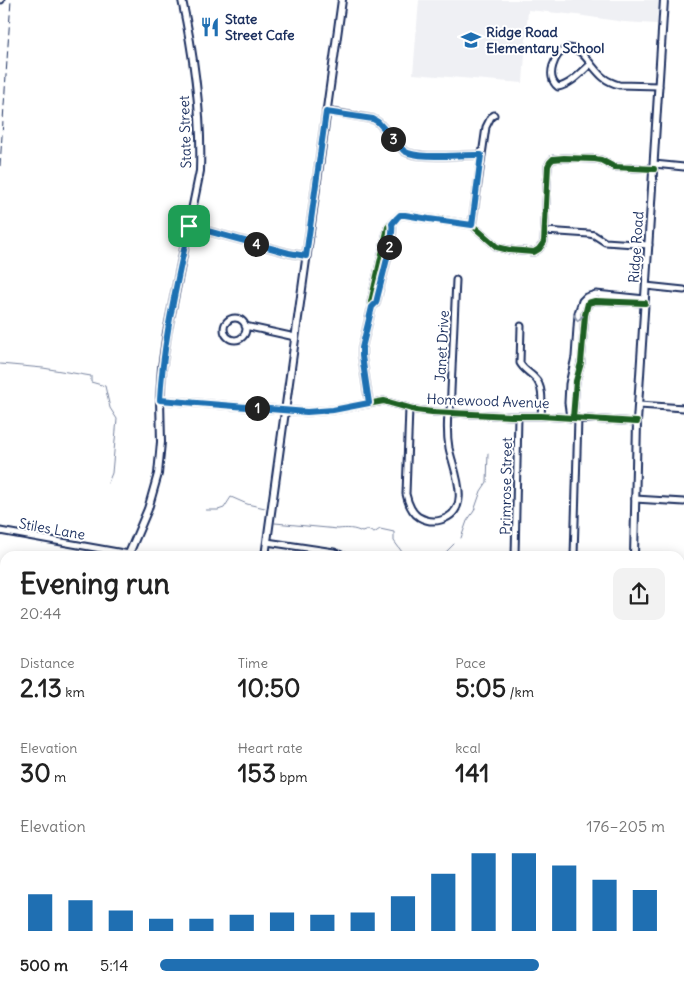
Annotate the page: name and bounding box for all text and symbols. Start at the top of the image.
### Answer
place label: State Street Cafe [225,10,295,44]
restaurant icon: State Street Cafe [199,16,221,38]
place label: Ridge Road Elementary School [486,23,604,57]
school or university icon: Ridge Road Elementary School [460,29,482,51]
street label: State Street [175,95,195,169]
pin: 3 [380,126,406,152]
text: 3 [390,130,397,148]
pin [168,205,210,247]
street label: Ridge Road [625,211,647,283]
icon: arrive [175,212,203,240]
pin: 4 [244,232,268,256]
pin: 2 [376,234,402,260]
text: 4 [252,235,261,253]
text: 2 [386,238,393,256]
street label: Janet Drive [431,310,453,382]
one-way arrow [573,314,584,322]
street label: Homewood Avenue [426,390,550,412]
pin: 1 [244,396,270,420]
text: 1 [255,399,260,417]
street label: Primrose Street [496,437,516,535]
street label: Stiles Lane [17,514,87,544]
text: Evening run [20,566,170,602]
button: share [613,568,665,620]
text: 20:44 [20,603,61,623]
text: Distance [20,654,75,672]
text: Time [238,654,268,672]
text: Pace [455,654,486,672]
text: 2.13 [20,672,62,704]
text: 10:50 [238,672,301,704]
text: 5:05 [455,672,506,704]
text: km [62,683,85,701]
text: /km [506,683,534,701]
text: Elevation [20,739,77,757]
text: Heart rate [238,739,303,757]
text: kcal [455,739,481,757]
text: 30 [20,757,51,789]
text: 153 [238,757,276,789]
text: 141 [455,757,489,789]
text: m [51,768,66,786]
text: bpm [276,768,308,786]
text: Elevation [20,816,86,836]
text: 176–205 m [586,816,665,836]
text: 500 m [20,955,68,975]
text: 5:14 [100,955,128,975]

